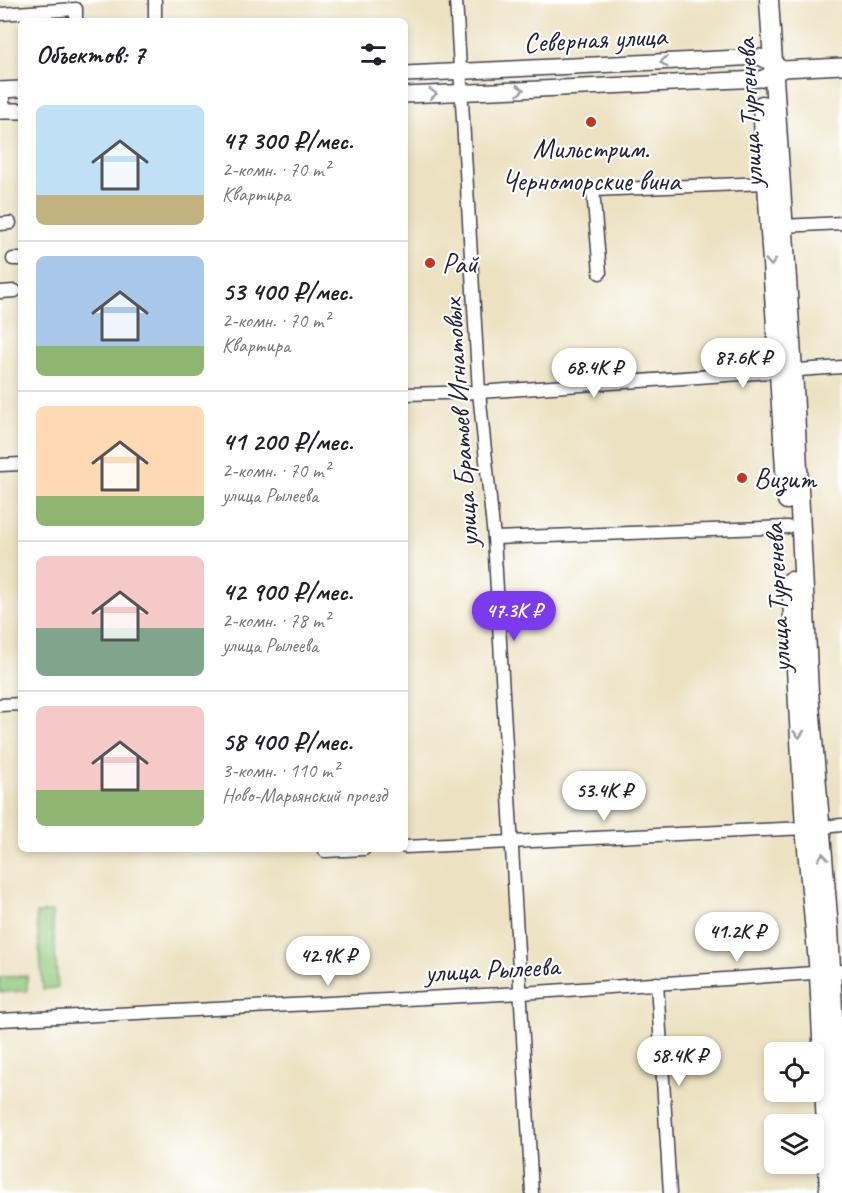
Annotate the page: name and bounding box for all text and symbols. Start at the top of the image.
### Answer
street label: Северная улица [523,18,669,60]
street label: улица Тургенева [728,36,770,190]
text: Объектов: 7 [36,38,145,71]
icon: filters [357,38,390,71]
one-way arrow [660,55,669,68]
one-way arrow [515,84,524,97]
one-way arrow [429,88,438,101]
marker: Мильстрим. Черноморские вина [584,115,598,129]
text: 47 300 ₽/мес. [222,124,353,157]
icon: home [84,129,156,201]
place label: Мильстрим. Черноморские вина [502,131,682,198]
text: 2-комн. · 70 m² [222,157,330,182]
text: Квартира [222,182,290,207]
place label: Рай [442,246,479,281]
marker: Рай [423,256,437,270]
one-way arrow [765,257,778,266]
text: 53 400 ₽/мес. [222,275,353,308]
icon: home [84,280,156,352]
street label: улица Братьев Игнатовых [434,295,486,550]
text: 2-комн. · 70 m² [222,308,330,333]
text: Квартира [222,333,290,358]
pin: 87.6K ₽ [688,338,798,389]
text: 87.6K ₽ [715,345,771,370]
pin: 68.4K ₽ [539,348,649,399]
text: 68.4K ₽ [566,355,622,380]
text: 41 200 ₽/мес. [222,425,353,458]
icon: home [84,430,156,502]
text: 2-комн. · 70 m² [222,458,330,483]
place label: Визит [754,461,818,497]
marker: Визит [735,471,749,485]
text: улица Рылеева [222,483,318,508]
street label: улица Тургенева [756,521,798,675]
text: 42 900 ₽/мес. [222,575,353,608]
icon: home [84,580,156,652]
pin: 47.3K ₽ [459,591,569,642]
text: 47.3K ₽ [486,598,542,623]
text: 2-комн. · 78 m² [222,608,330,633]
text: улица Рылеева [222,633,318,658]
text: 58 400 ₽/мес. [222,725,353,758]
one-way arrow [792,729,805,738]
icon: home [84,730,156,802]
text: 3-комн. · 110 m² [222,758,339,783]
pin: 53.4K ₽ [549,771,659,822]
text: 53.4K ₽ [576,778,632,803]
text: Ново-Марьянский проезд [222,783,387,808]
one-way arrow [817,852,830,861]
pin: 41.2K ₽ [682,912,792,963]
text: 41.2K ₽ [709,919,765,944]
pin: 42.9K ₽ [273,936,383,987]
text: 42.9K ₽ [300,943,356,968]
street label: улица Рылеева [422,948,563,990]
pin: 58.4K ₽ [624,1036,734,1087]
map controls [764,1042,824,1174]
button: locate [764,1042,824,1102]
text: 58.4K ₽ [651,1043,707,1068]
button: layers [764,1114,824,1174]

